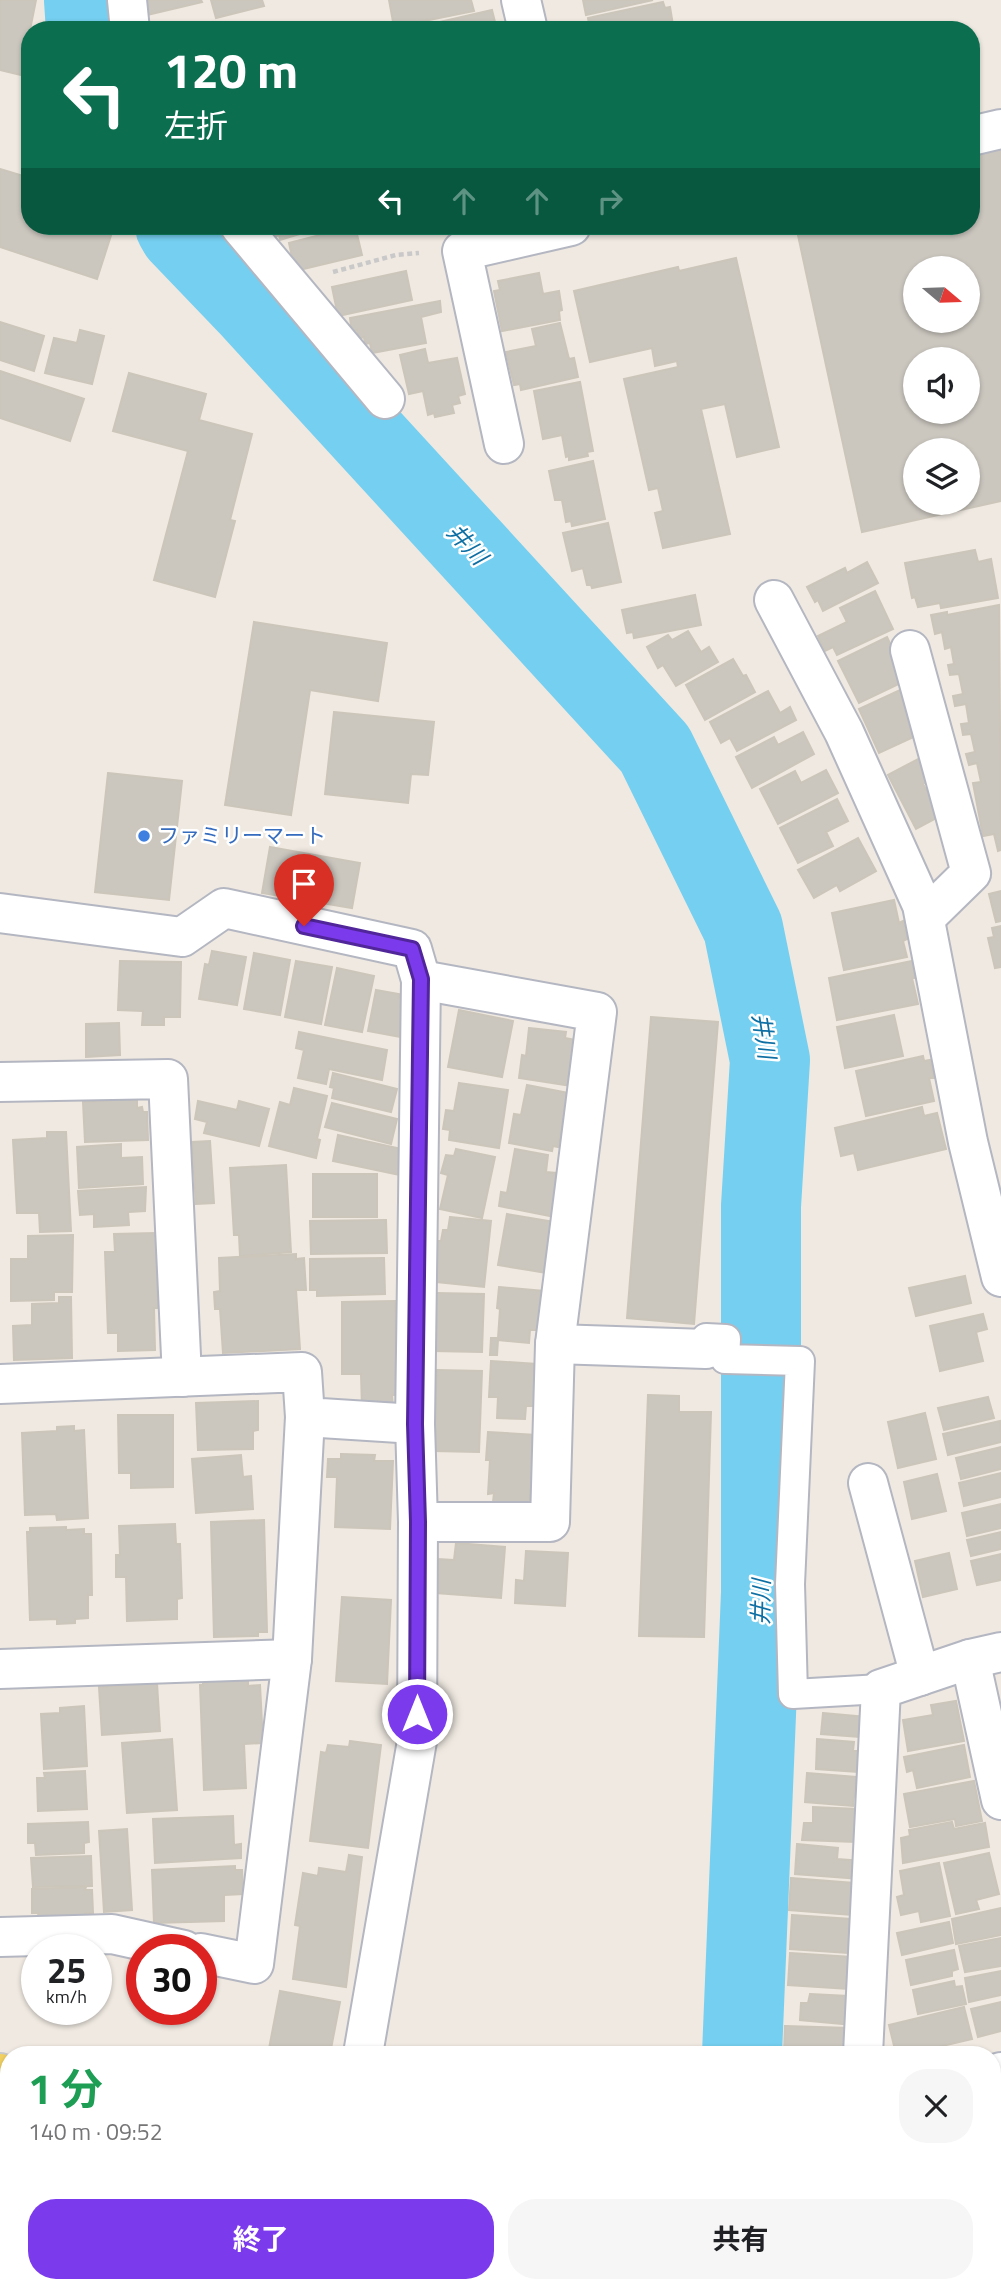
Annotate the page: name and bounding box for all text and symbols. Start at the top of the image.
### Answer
text: 120 m [164,32,298,107]
icon: left [49,49,140,140]
text: 左折 [164,101,228,149]
icon: left [372,182,410,220]
icon: ahead [445,182,483,220]
icon: ahead [518,182,556,220]
icon: right [591,182,629,220]
north arrow [903,256,980,332]
map controls [903,256,980,515]
button: sound [903,347,980,424]
button: layers [903,438,980,515]
water label: 井川 [439,515,498,575]
place label: ファミリーマート [158,819,326,851]
marker: ファミリーマート [136,828,152,844]
pin [274,854,334,926]
icon: arrive [285,865,323,903]
water label: 井川 [744,1010,786,1064]
water label: 井川 [743,1576,778,1625]
position arrow [380,1677,454,1751]
speed limit sign: 30 [126,1934,217,2025]
text: 25 [47,1943,86,1997]
text: km/h [46,1983,87,2010]
text: 1 分 [28,2056,103,2120]
button: close [899,2069,973,2143]
text: 140 m · 09:52 [28,2114,163,2149]
button: 終了 [28,2199,494,2279]
button: 共有 [508,2199,973,2279]

